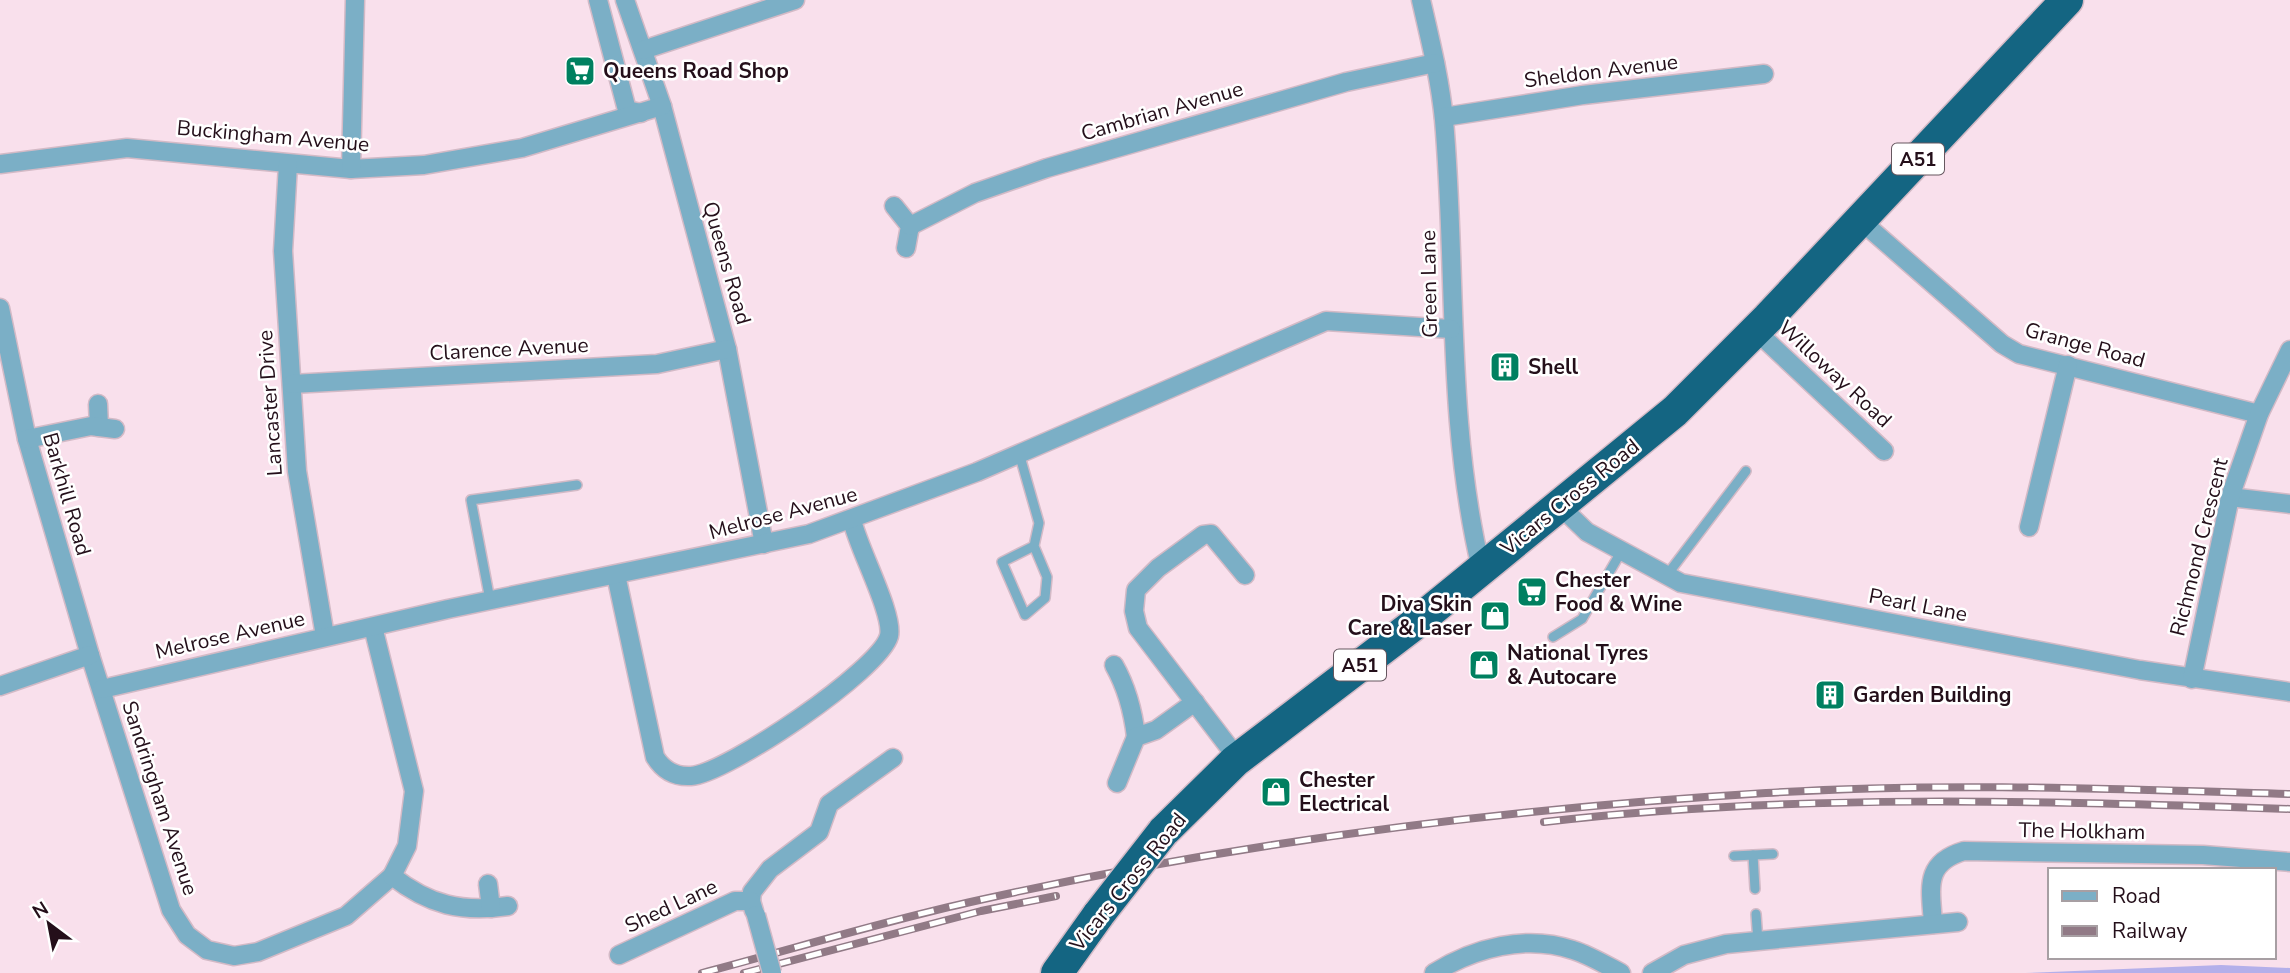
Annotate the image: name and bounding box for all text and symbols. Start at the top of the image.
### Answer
street label: Sheldon Avenue [1522,48,1680,94]
supermarket icon: Queens Road Shop [563,54,597,88]
place label: Queens Road Shop [603,57,789,85]
street label: Cambrian Avenue [1078,74,1246,148]
street label: Buckingham Avenue [176,114,370,158]
road number: A51 [1892,144,1944,174]
street label: Queens Road [696,198,758,328]
street label: Green Lane [1414,230,1444,338]
street label: Willoway Road [1772,314,1898,434]
street label: Grange Road [2022,316,2148,374]
street label: Lancaster Drive [251,329,289,477]
street label: Clarence Avenue [429,331,589,367]
building icon: Shell [1488,350,1522,384]
place label: Shell [1528,353,1579,381]
street label: Barkhill Road [36,429,98,559]
street label: Vicars Cross Road [1494,432,1645,562]
street label: Richmond Crescent [2163,454,2235,639]
street label: Melrose Avenue [706,480,860,546]
place label: Chester Food & Wine [1555,566,1682,618]
supermarket icon: Chester Food & Wine [1515,575,1549,609]
street label: Pearl Lane [1866,582,1970,628]
place label: Diva Skin Care & Laser [1347,590,1473,642]
shop icon: Diva Skin Care & Laser [1478,599,1512,633]
street label: Melrose Avenue [153,604,307,666]
place label: National Tyres & Autocare [1507,639,1648,691]
shop icon: National Tyres & Autocare [1467,648,1501,682]
road number: A51 [1334,650,1386,680]
building icon: Garden Building [1813,678,1847,712]
place label: Garden Building [1853,681,2011,709]
street label: Sandringham Avenue [115,697,205,899]
place label: Chester Electrical [1299,766,1389,818]
shop icon: Chester Electrical [1259,775,1293,809]
street label: Vicars Cross Road [1063,807,1193,958]
street label: The Holkham [2018,816,2146,846]
legend [2048,868,2276,959]
street label: Shed Lane [620,872,722,940]
text: Road [2112,882,2161,910]
north arrow [14,889,84,959]
text: N [28,896,53,925]
text: Railway [2112,917,2187,945]

